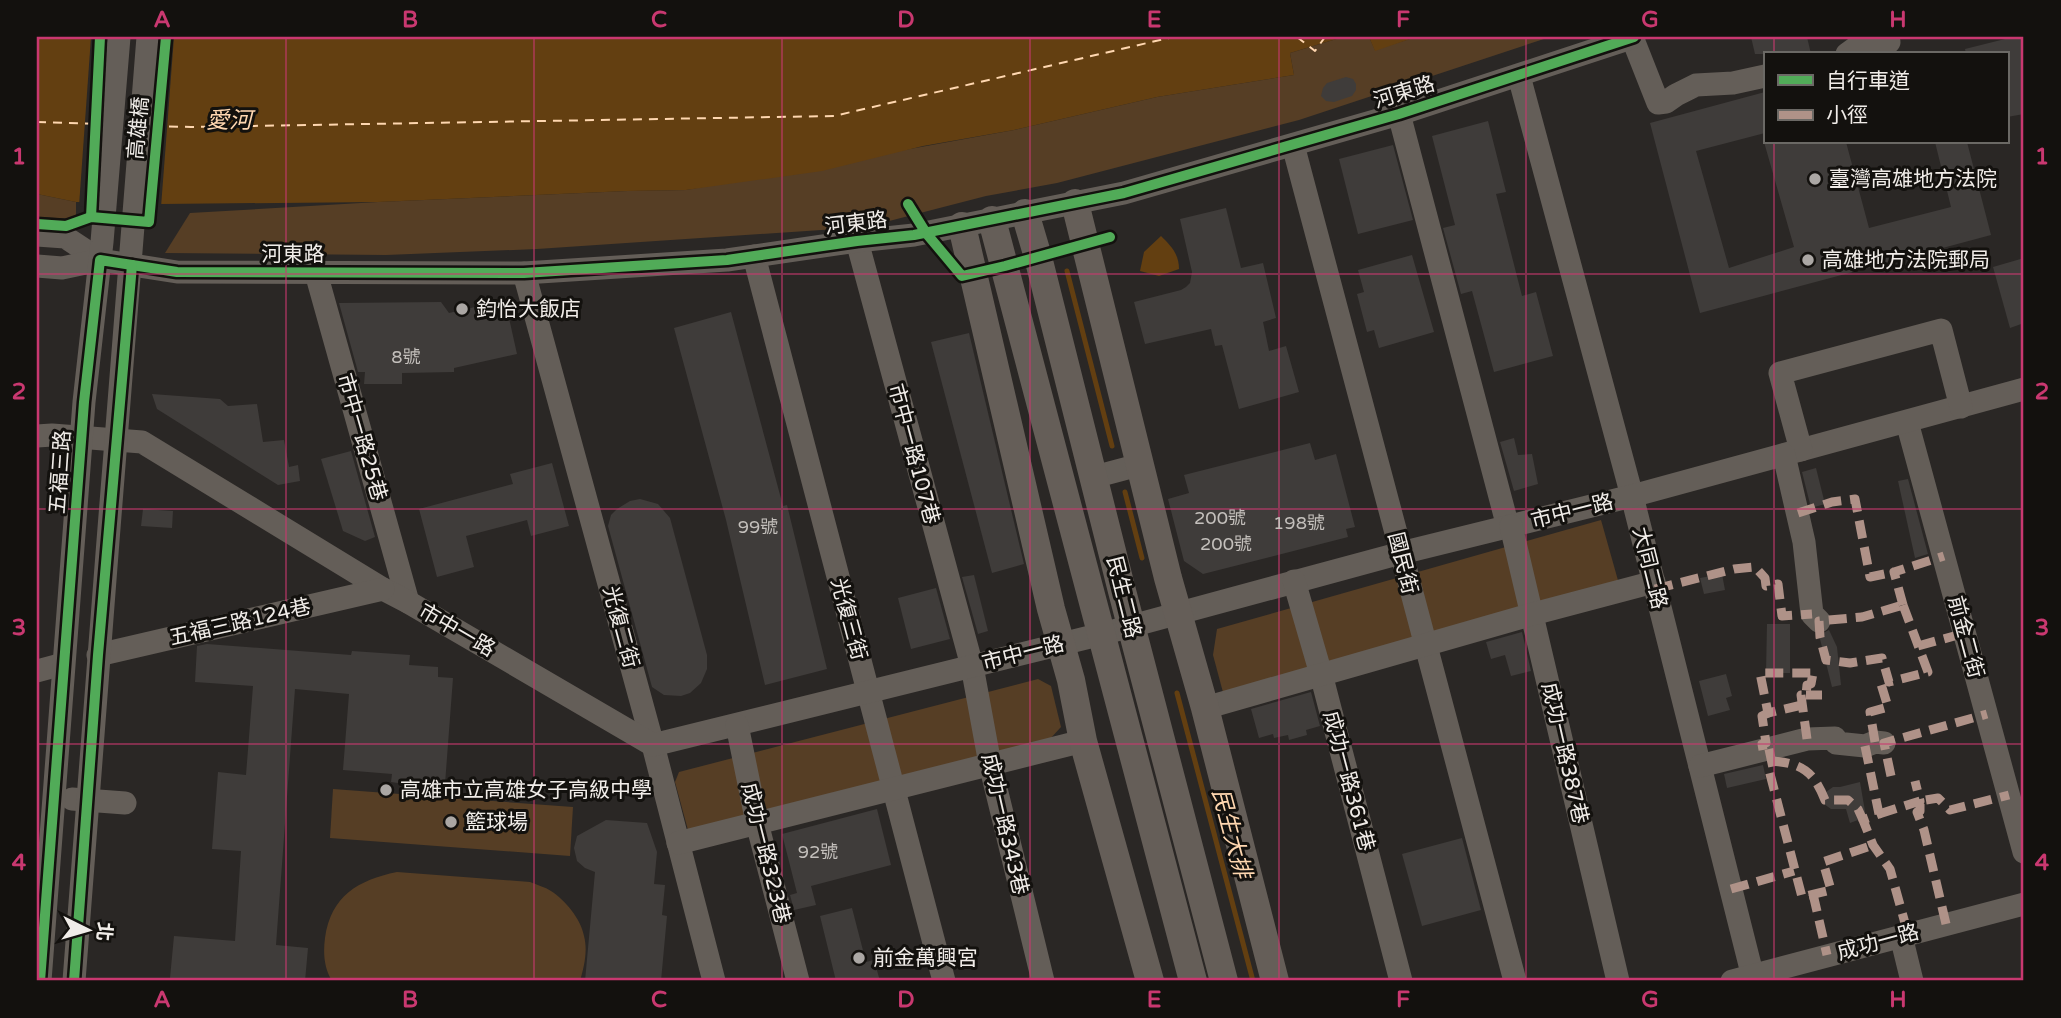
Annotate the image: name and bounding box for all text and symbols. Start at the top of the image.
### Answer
text: A [153,6,171,34]
text: B [402,6,418,34]
text: C [651,6,667,34]
text: D [897,6,915,34]
text: E [1147,6,1161,34]
text: F [1396,6,1410,34]
text: G [1641,6,1659,34]
text: H [1889,6,1907,34]
legend [1764,52,2008,144]
text: 自行車道 [1826,69,1910,94]
street label: 河東路 [1370,71,1438,114]
street label: 高雄橋 [123,96,154,161]
text: 小徑 [1826,103,1868,128]
water label: 愛河 [206,107,256,135]
text: 1 [12,143,26,171]
text: 1 [2035,143,2049,171]
place label: 臺灣高雄地方法院 [1829,167,1997,192]
marker: 臺灣高雄地方法院 [1807,171,1823,187]
street label: 河東路 [823,207,889,240]
street label: 河東路 [262,242,325,267]
place label: 高雄地方法院郵局 [1822,248,1990,273]
marker: 高雄地方法院郵局 [1800,252,1816,268]
place label: 鈞怡大飯店 [476,297,581,322]
marker: 鈞怡大飯店 [454,301,470,317]
house number: 8號 [391,346,421,368]
street label: 市中一路25巷 [331,371,392,504]
text: 2 [12,378,26,406]
text: 2 [2035,378,2049,406]
street label: 市中一路107巷 [883,381,944,527]
street label: 五福三路 [45,429,76,515]
street label: 市中一路 [1528,489,1616,534]
house number: 200號 [1194,507,1246,529]
house number: 198號 [1273,512,1325,534]
house number: 99號 [738,516,778,538]
street label: 大同二路 [1627,524,1672,612]
street label: 國民街 [1383,530,1422,597]
house number: 200號 [1200,533,1252,555]
street label: 民生二路 [1101,553,1146,641]
street label: 光復三街 [826,575,871,663]
street label: 光復二街 [598,583,643,671]
street label: 前金二街 [1943,593,1988,681]
street label: 五福三路124巷 [167,594,313,651]
street label: 市中一路 [414,599,499,662]
text: 3 [12,614,26,642]
text: 3 [2035,614,2049,642]
street label: 市中一路 [979,631,1067,676]
street label: 成功一路387巷 [1536,680,1593,826]
street label: 成功一路361巷 [1318,708,1379,854]
street label: 成功一路343巷 [976,751,1033,897]
place label: 高雄市立高雄女子高級中學 [400,778,652,803]
street label: 成功一路323巷 [736,780,795,926]
marker: 高雄市立高雄女子高級中學 [378,782,394,798]
water label: 民生大排 [1206,785,1257,884]
place label: 籃球場 [465,810,528,835]
marker: 籃球場 [443,814,459,830]
house number: 92號 [798,841,838,863]
text: 4 [12,849,27,877]
text: 4 [2035,849,2050,877]
north arrow [52,895,122,965]
street label: 成功一路 [1834,920,1922,965]
text: 北 [92,921,116,942]
place label: 前金萬興宮 [873,946,978,971]
marker: 前金萬興宮 [851,950,867,966]
text: A [153,986,171,1014]
text: B [402,986,418,1014]
text: C [651,986,667,1014]
text: D [897,986,915,1014]
text: E [1147,986,1161,1014]
text: F [1396,986,1410,1014]
text: G [1641,986,1659,1014]
text: H [1889,986,1907,1014]

